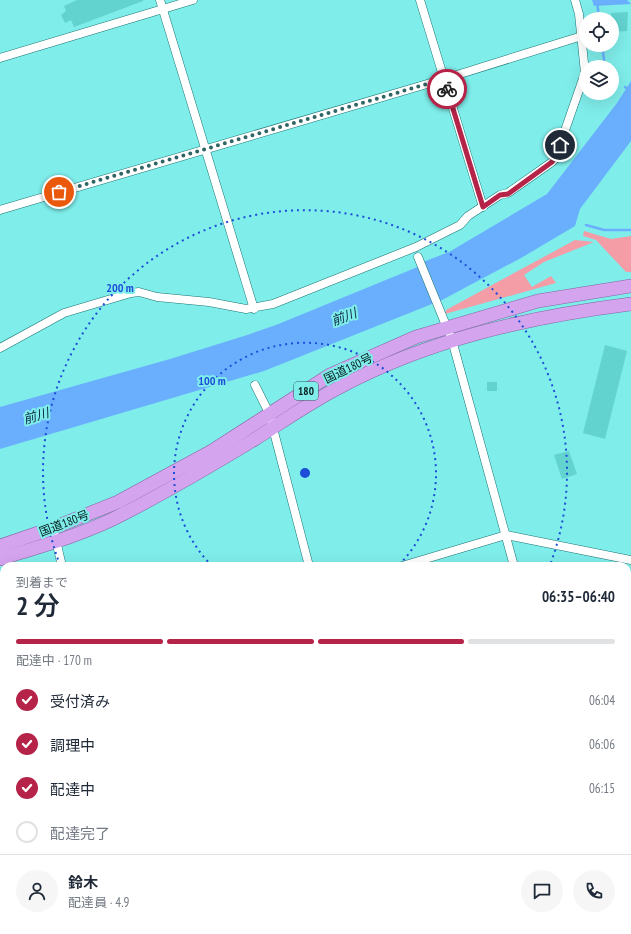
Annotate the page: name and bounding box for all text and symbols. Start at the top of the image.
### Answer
map controls [579,12,619,100]
button: locate [579,12,619,52]
button: layers [579,60,619,100]
courier [427,69,467,109]
icon: bike [436,78,458,100]
pin [543,128,577,162]
icon: home [549,134,571,156]
pin [42,175,76,209]
icon: bag [48,181,70,203]
text: 200 m [106,280,134,295]
water label: 前川 [329,304,361,330]
street label: 国道180号 [321,350,375,386]
text: 100 m [198,373,226,388]
road number: 180 [294,382,318,400]
water label: 前川 [21,404,53,428]
centre of rings [298,466,312,480]
street label: 国道180号 [37,507,91,539]
text: 到着まで [16,574,68,591]
text: 06:35–06:40 [542,587,615,606]
text: 2 分 [16,589,60,622]
text: 配達中 · 170 m [16,652,92,669]
icon: check [16,689,38,711]
text: 受付済み [50,692,110,711]
text: 06:04 [589,692,615,709]
icon: check [16,733,38,755]
text: 調理中 [50,736,95,755]
text: 06:06 [589,736,615,753]
icon: check [16,777,38,799]
text: 配達中 [50,780,95,799]
text: 06:15 [589,780,615,797]
text: 配達完了 [50,824,110,843]
button: person [16,870,58,912]
button: chat [521,870,563,912]
button: phone [573,870,615,912]
text: 鈴木 [68,873,98,892]
text: 配達員 · 4.9 [68,894,129,911]

